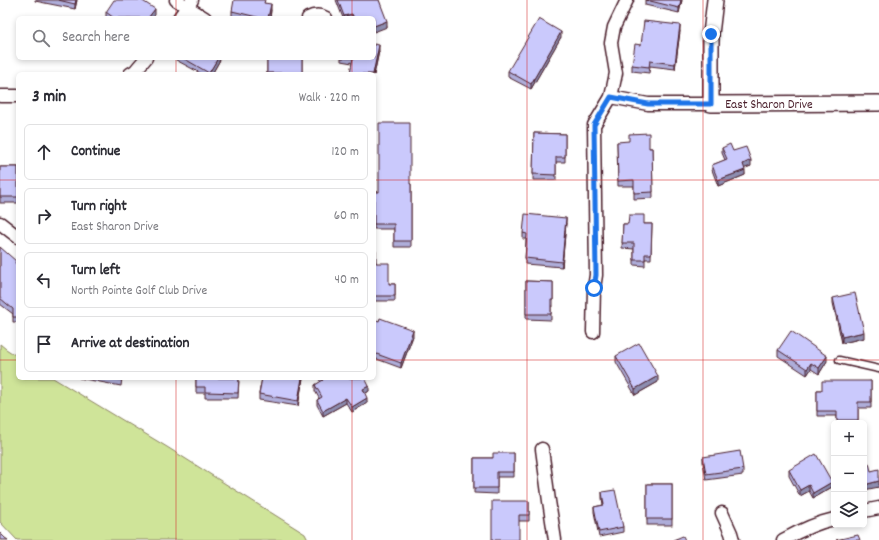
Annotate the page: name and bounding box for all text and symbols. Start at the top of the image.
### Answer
search box [16,16,376,60]
route end [702,25,720,43]
icon: search [30,27,52,49]
text: Search here [62,27,130,49]
text: 3 min [32,86,66,110]
text: Walk · 220 m [299,89,360,108]
street label: East Sharon Drive [725,96,813,115]
icon: ahead [33,141,55,163]
text: Continue [71,141,120,163]
text: 120 m [331,143,359,162]
text: Turn right [71,196,127,218]
icon: right [33,205,55,227]
text: 60 m [334,207,359,226]
text: East Sharon Drive [71,218,159,237]
text: Turn left [71,260,120,282]
icon: left [33,269,55,291]
text: 40 m [335,271,359,290]
route start [585,279,603,297]
text: North Pointe Golf Club Drive [71,282,207,301]
icon: arrive [33,333,55,355]
text: Arrive at destination [71,333,189,355]
map controls [831,420,867,528]
button: + [831,420,867,456]
button: − [831,456,867,492]
button: layers [831,492,867,528]

